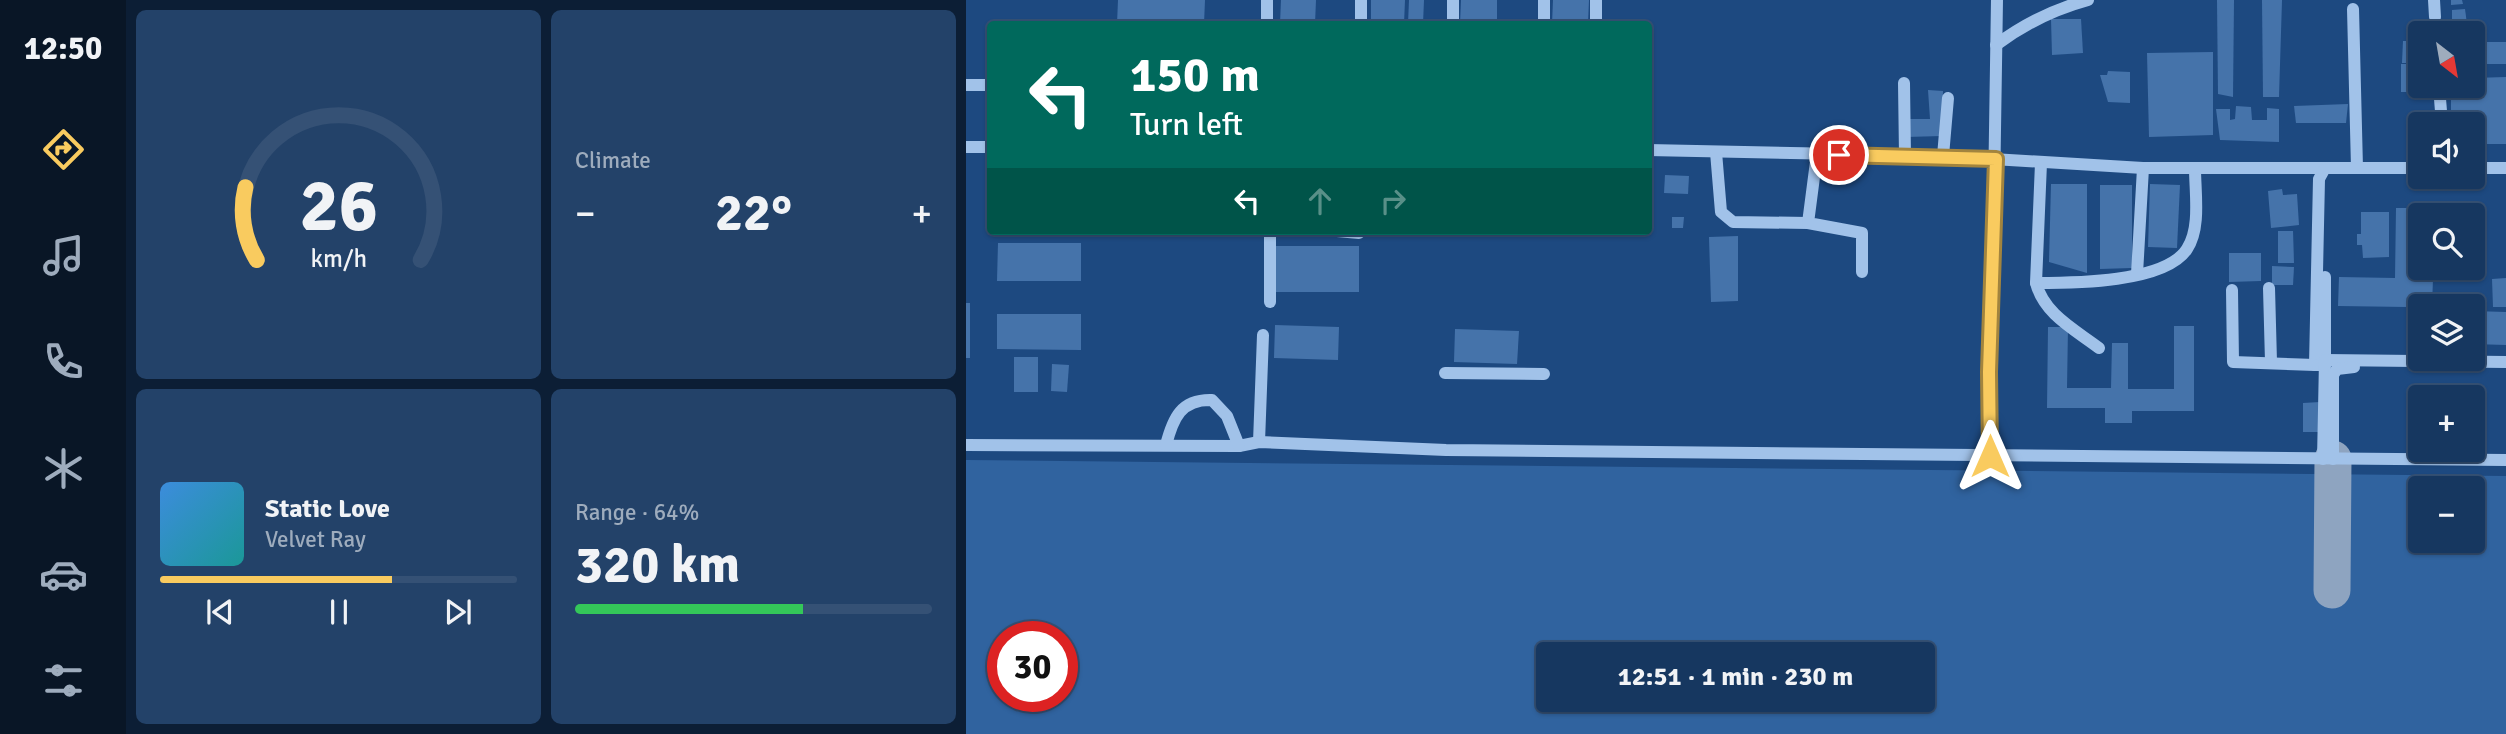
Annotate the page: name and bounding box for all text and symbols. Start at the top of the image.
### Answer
north arrow [2408,21,2485,98]
map controls [2408,21,2485,553]
text: 12:50 [24,29,102,68]
text: 150 m [1130,45,1260,105]
icon: left [1015,49,1106,140]
text: Turn left [1130,105,1243,144]
button: sound [2408,112,2485,189]
icon: directions [39,125,88,174]
pin [1809,125,1869,185]
icon: arrive [1820,136,1858,174]
text: Climate [575,146,651,175]
text: 26 [299,163,378,252]
text: 22° [715,181,792,245]
icon: left [1228,182,1266,220]
icon: ahead [1301,182,1339,220]
icon: right [1374,182,1412,220]
text: − [575,190,596,237]
text: + [911,190,932,237]
button: search [2408,203,2485,280]
icon: music [39,231,88,280]
text: km/h [310,243,367,274]
button: layers [2408,294,2485,371]
icon: phone [39,337,88,386]
button: + [2408,385,2485,462]
position arrow [1953,419,2027,493]
icon: climate [39,444,88,493]
button: − [2408,476,2485,553]
text: Static Love [265,493,390,525]
text: Range · 64% [575,498,699,527]
text: Velvet Ray [265,525,366,554]
text: 320 km [575,533,740,597]
icon: car [39,550,88,599]
icon: previous [201,593,239,631]
icon: pause [320,593,358,631]
icon: next [439,593,477,631]
speed limit sign: 30 [987,621,1078,712]
icon: filters [39,656,88,705]
text: 12:51 · 1 min · 230 m [1618,661,1853,693]

